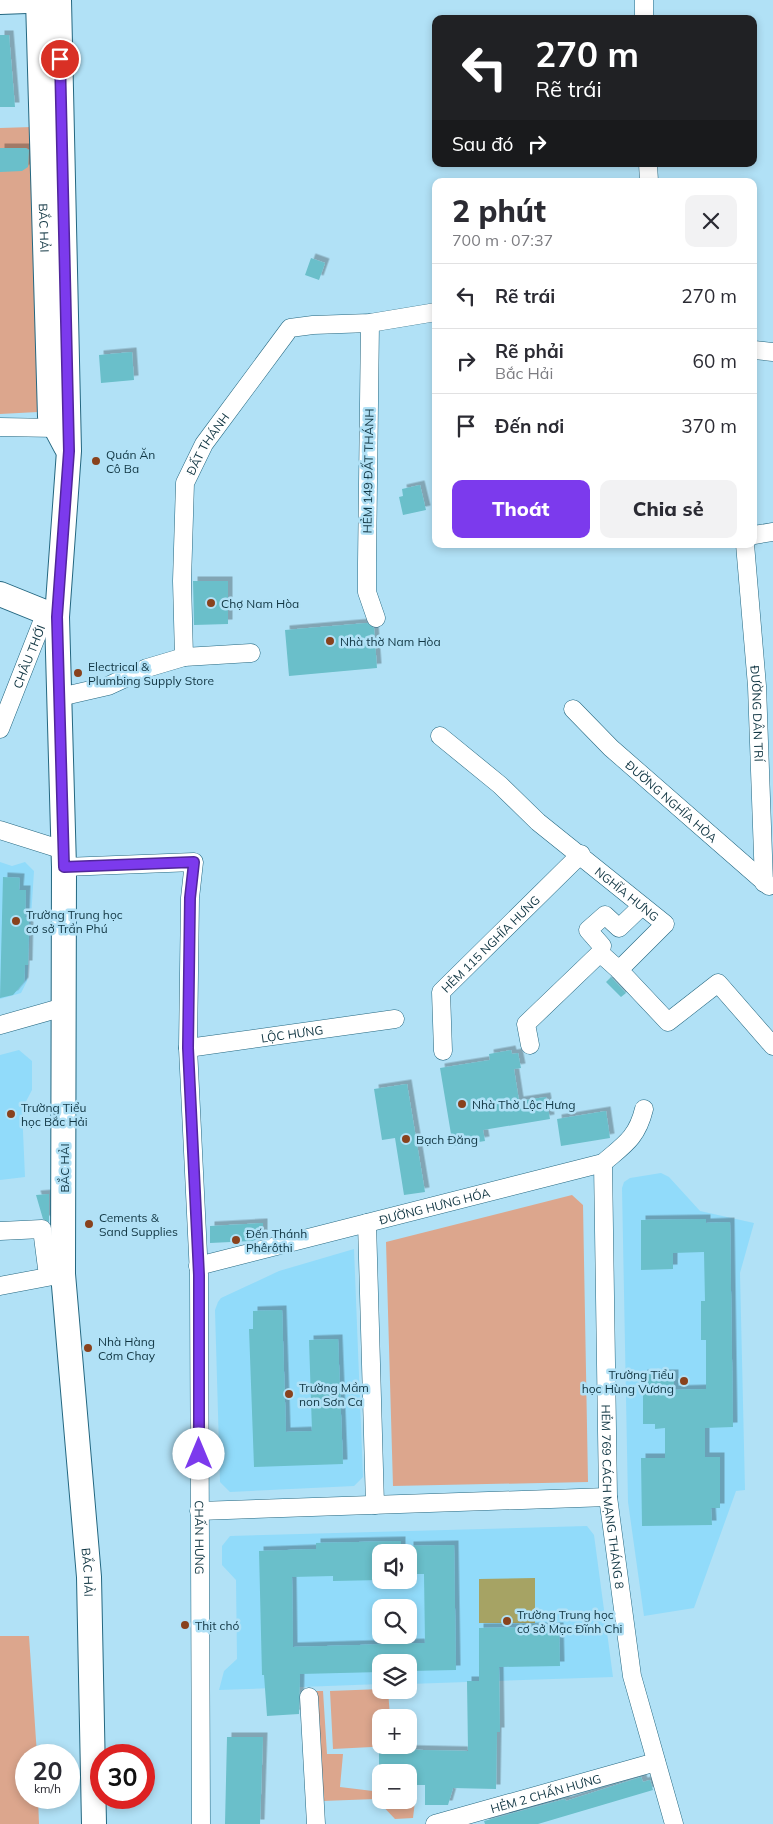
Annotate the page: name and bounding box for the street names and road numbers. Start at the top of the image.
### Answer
street label: BẮC HẢI [36,203,53,253]
street label: HẺM 149 ĐẤT THÁNH [359,408,377,534]
street label: ĐẤT THÁNH [183,410,232,477]
street label: CHÂU THỚI [9,623,48,690]
street label: ĐƯỜNG DÂN TRÍ [748,665,767,763]
street label: ĐƯỜNG NGHĨA HÒA [623,757,721,845]
street label: NGHĨA HƯNG [592,864,662,924]
street label: HẺM 115 NGHĨA HƯNG [438,892,542,995]
street label: LỘC HƯNG [260,1022,324,1045]
street label: BẮC HẢI [57,1143,72,1193]
street label: ĐƯỜNG HƯNG HÓA [377,1185,492,1227]
street label: HẺM 769 CÁCH MẠNG THÁNG 8 [599,1404,628,1590]
street label: CHẤN HƯNG [192,1500,208,1574]
street label: BẮC HẢI [79,1547,97,1597]
street label: HẺM 2 CHẤN HƯNG [489,1770,603,1816]

